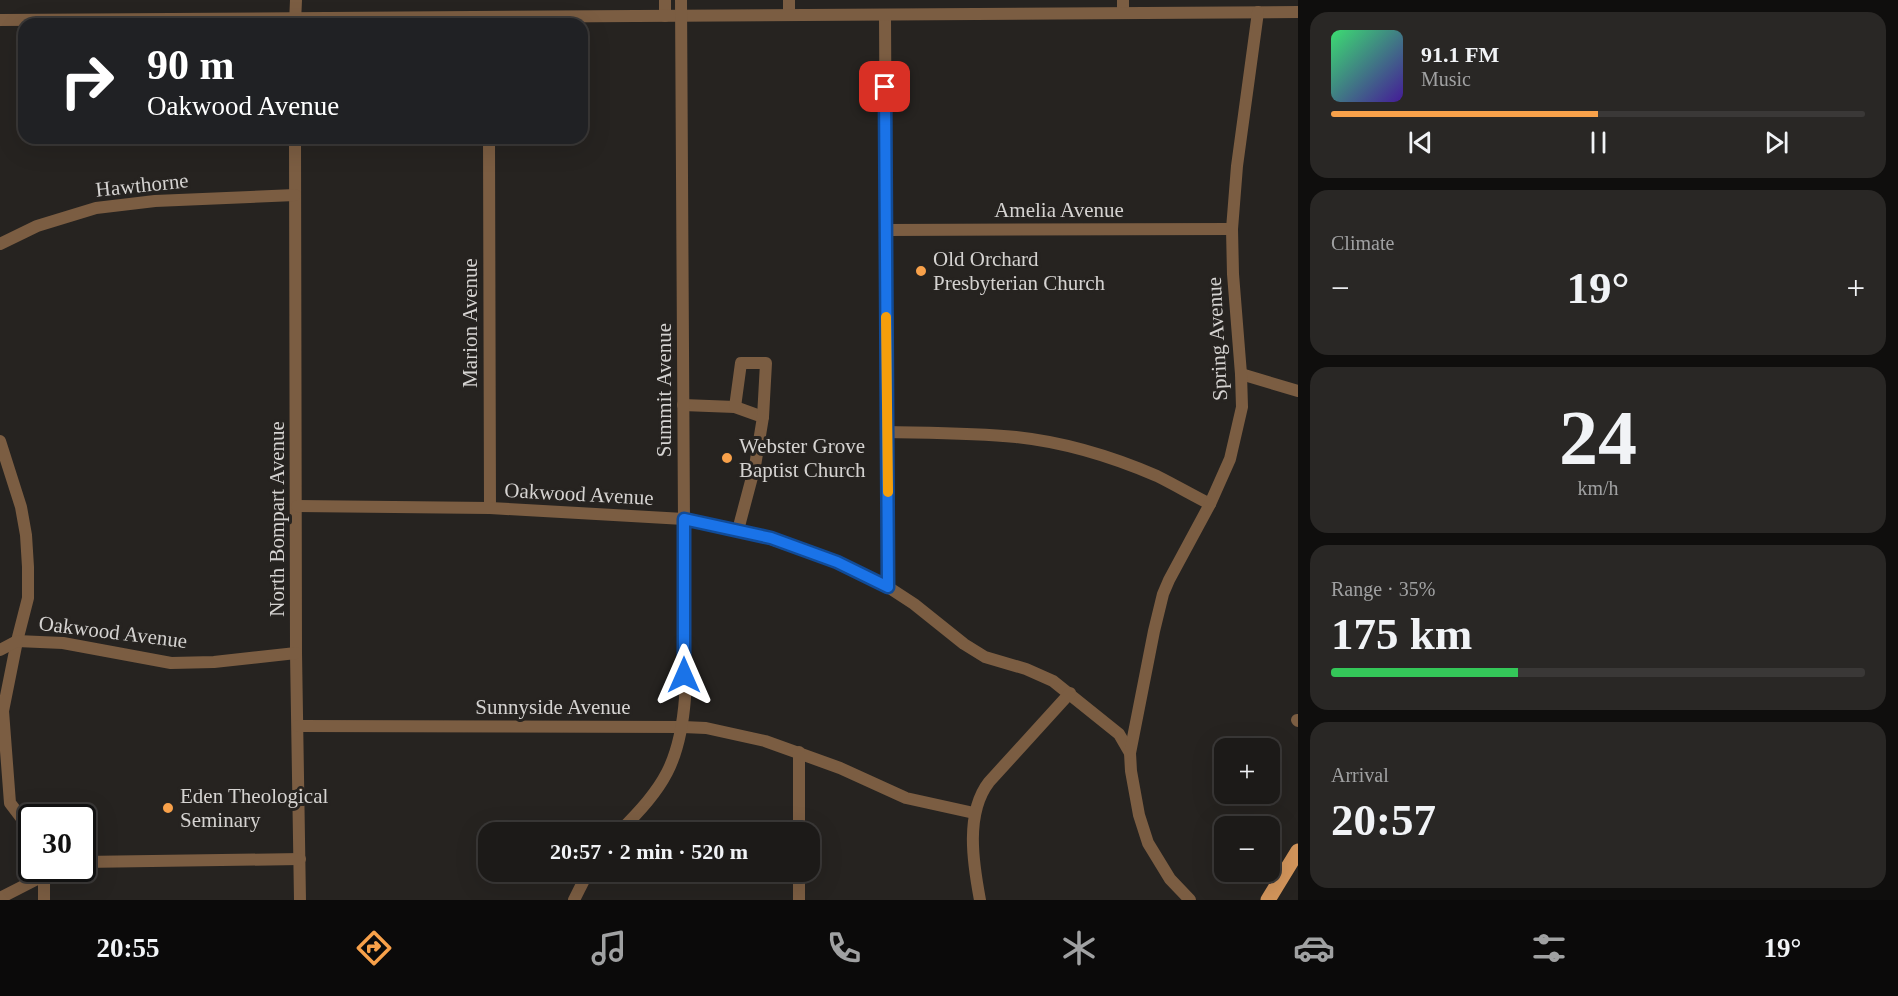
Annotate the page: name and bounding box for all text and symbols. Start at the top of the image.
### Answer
icon: right [48,42,126,120]
text: 90 m [147,42,235,88]
text: 91.1 FM [1421,42,1499,67]
pin [859,61,910,112]
text: Music [1421,68,1471,90]
icon: arrive [868,70,901,103]
text: Oakwood Avenue [147,91,339,121]
icon: previous [1404,126,1437,159]
icon: pause [1582,126,1615,159]
icon: next [1760,126,1793,159]
street label: Hawthorne [94,168,190,202]
street label: Amelia Avenue [994,198,1124,222]
text: Climate [1331,232,1394,254]
place label: Old Orchard Presbyterian Church [933,247,1106,295]
street label: Marion Avenue [458,258,482,388]
text: 19° [1567,263,1630,313]
marker: Old Orchard Presbyterian Church [914,264,928,278]
text: − [1331,270,1350,306]
text: + [1846,270,1865,306]
street label: Spring Avenue [1202,277,1232,401]
street label: Summit Avenue [652,323,676,457]
text: 24 [1559,394,1637,481]
street label: North Bompart Avenue [265,421,289,617]
place label: Webster Grove Baptist Church [739,434,866,482]
marker: Webster Grove Baptist Church [720,451,734,465]
text: km/h [1577,477,1619,499]
street label: Oakwood Avenue [504,478,654,510]
text: Range · 35% [1331,578,1435,600]
text: 175 km [1331,609,1472,659]
street label: Oakwood Avenue [37,611,189,653]
position arrow [652,643,716,707]
street label: Sunnyside Avenue [475,695,631,719]
map controls [1214,738,1280,882]
button: + [1214,738,1280,804]
text: Arrival [1331,764,1389,786]
place label: Eden Theological Seminary [180,784,328,832]
text: 20:57 [1331,795,1436,845]
marker: Eden Theological Seminary [161,801,175,815]
speed limit sign: 30 [18,804,96,882]
button: − [1214,816,1280,882]
text: 20:57 · 2 min · 520 m [550,839,748,864]
icon: directions [353,927,395,969]
icon: music [588,927,630,969]
icon: phone [823,927,865,969]
icon: climate [1058,927,1100,969]
icon: car [1293,927,1335,969]
icon: filters [1528,927,1570,969]
text: 20:55 [97,933,160,963]
text: 19° [1764,933,1801,963]

